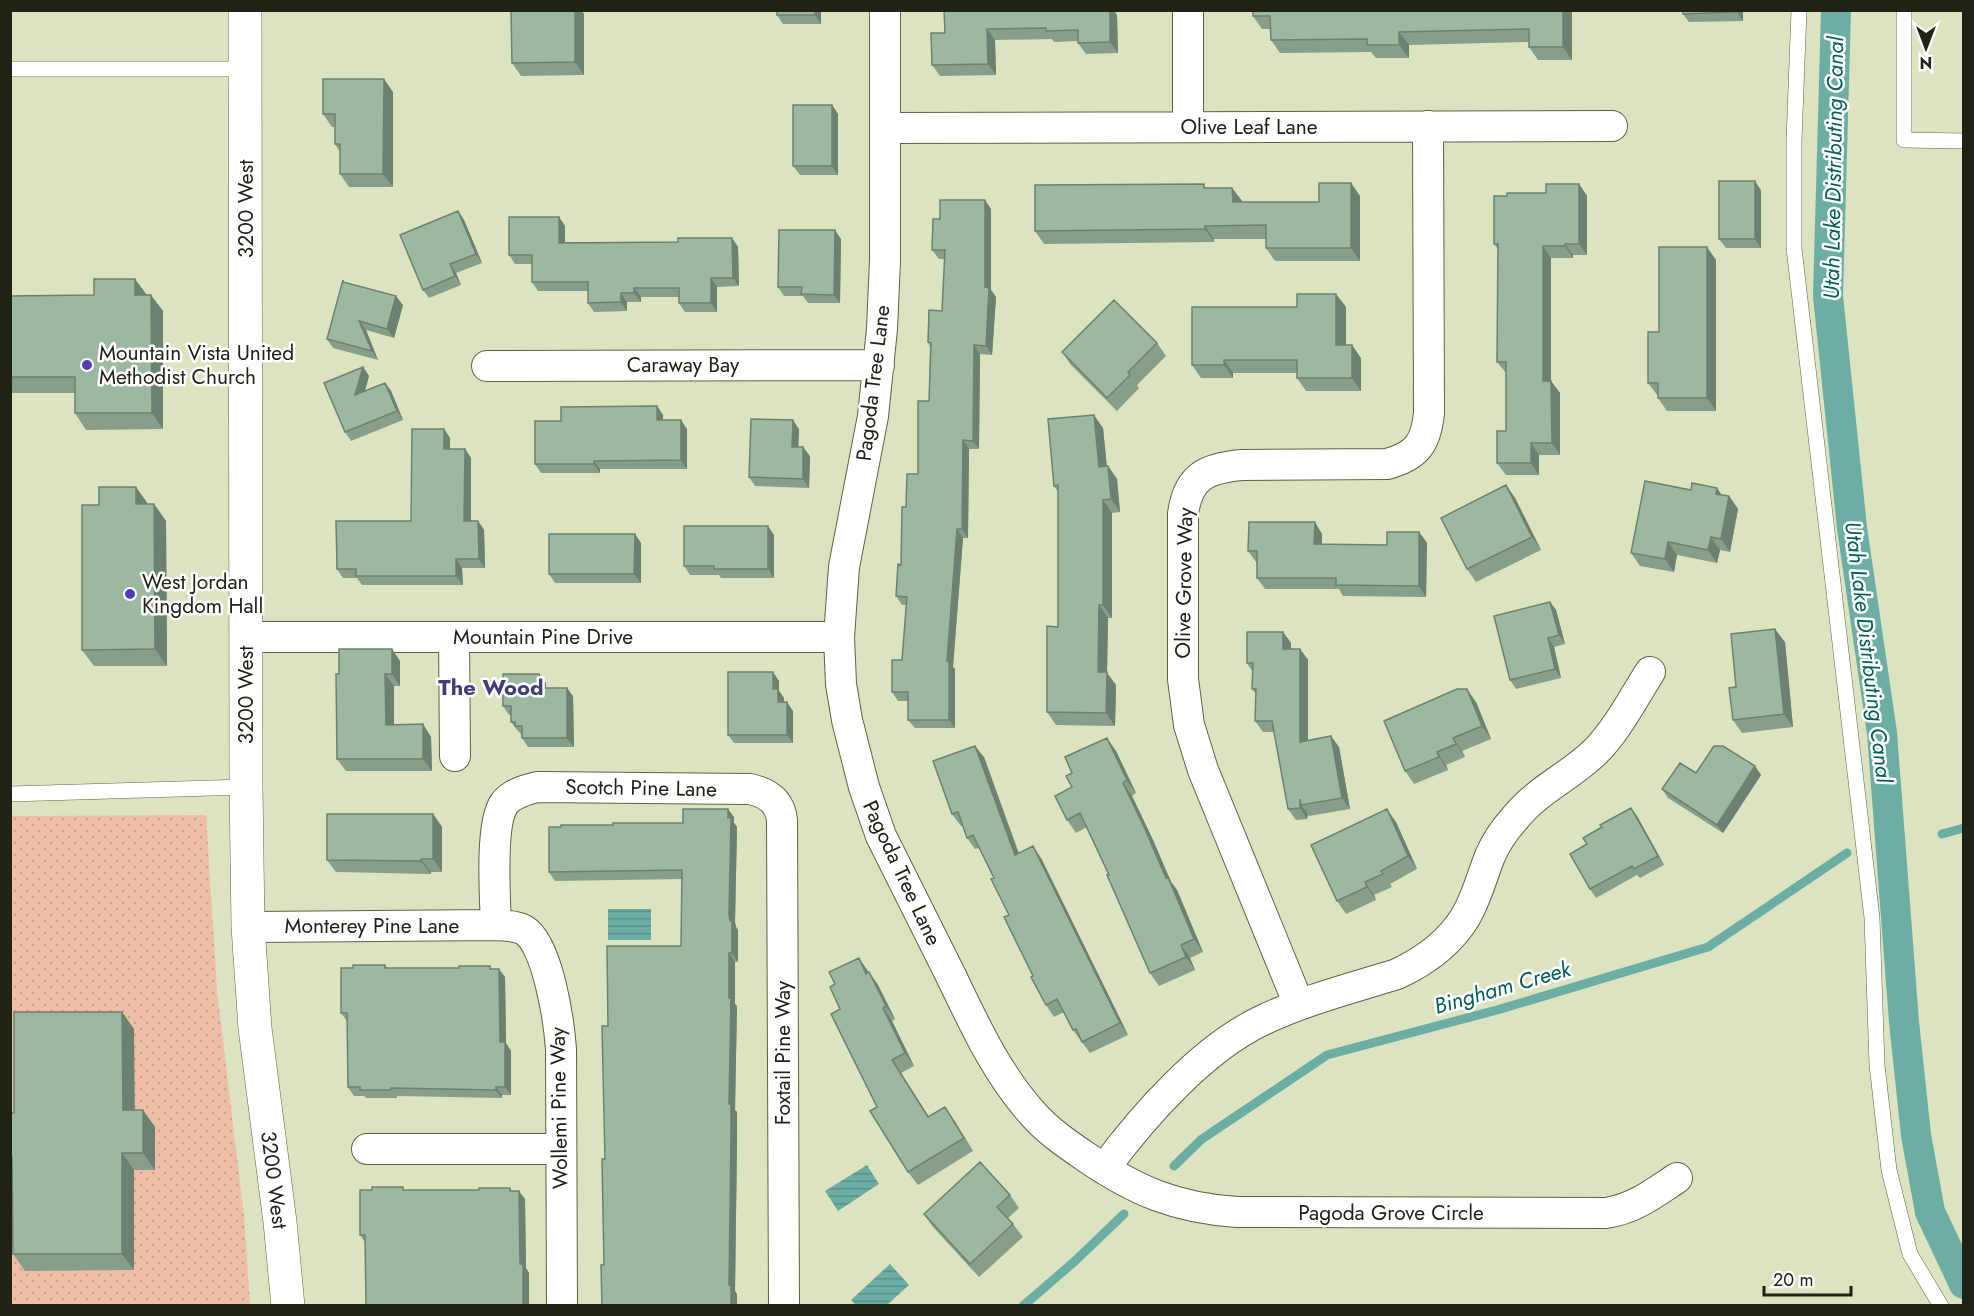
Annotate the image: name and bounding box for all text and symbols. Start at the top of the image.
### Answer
north arrow [1896,18,1956,78]
water label: Utah Lake Distributing Canal [1815,35,1851,300]
text: N [1920,51,1932,74]
street label: Olive Leaf Lane [1181,112,1318,142]
street label: 3200 West [231,160,261,258]
street label: Pagoda Tree Lane [849,303,897,463]
place label: Mountain Vista United Methodist Church [99,338,294,392]
street label: Caraway Bay [627,350,740,380]
marker: Mountain Vista United Methodist Church [80,358,94,372]
street label: Olive Grove Way [1168,506,1200,659]
water label: Utah Lake Distributing Canal [1837,520,1901,785]
place label: West Jordan Kingdom Hall [142,567,263,621]
marker: West Jordan Kingdom Hall [123,587,137,601]
street label: Mountain Pine Drive [453,622,633,652]
street label: 3200 West [231,646,261,744]
district label: The Wood [438,671,544,703]
street label: Scotch Pine Lane [565,772,717,804]
street label: Pagoda Tree Lane [855,795,949,951]
street label: Monterey Pine Lane [285,911,460,941]
water label: Bingham Creek [1430,952,1575,1022]
street label: Foxtail Pine Way [768,980,798,1125]
street label: Wollemi Pine Way [543,1026,575,1189]
street label: 3200 West [253,1129,295,1231]
street label: Pagoda Grove Circle [1298,1198,1484,1228]
scale bar [1764,1259,1851,1297]
text: 20 m [1773,1267,1813,1293]

